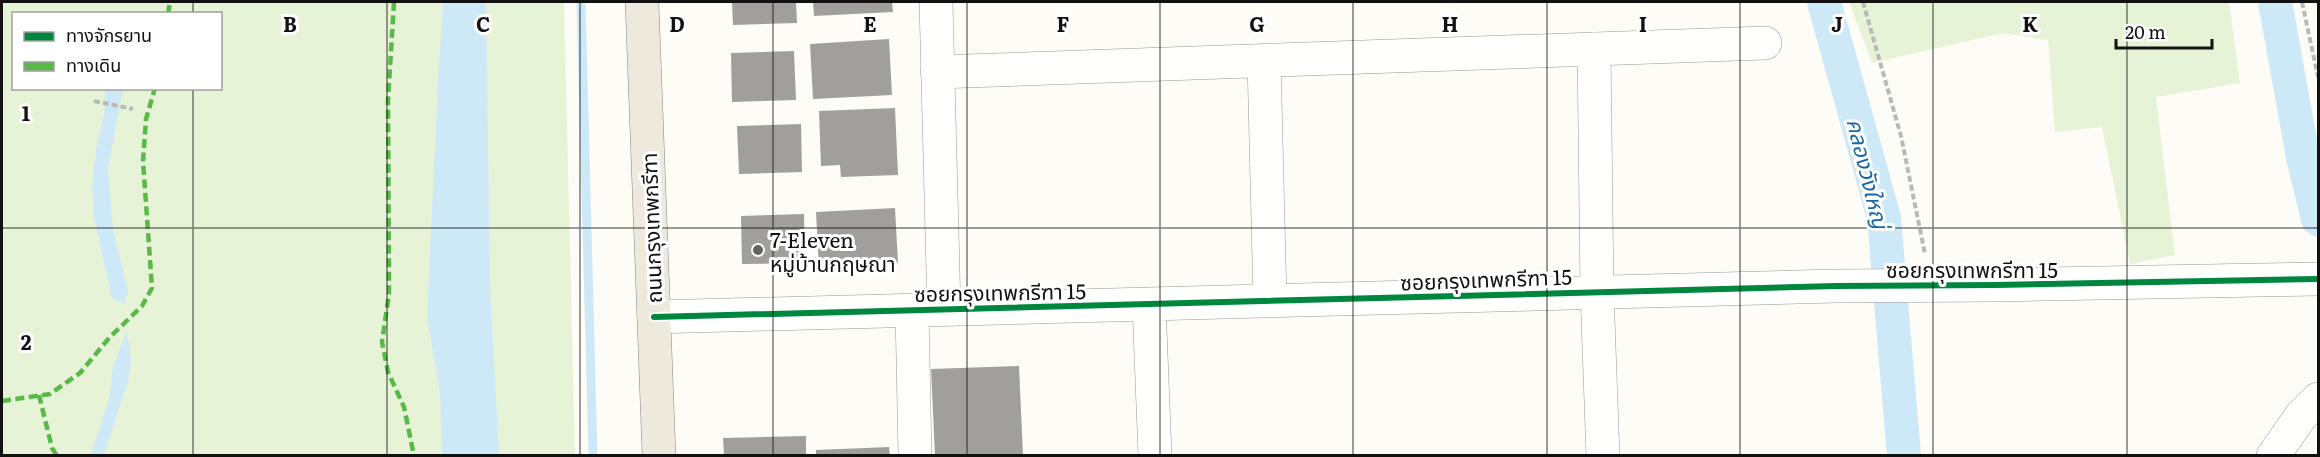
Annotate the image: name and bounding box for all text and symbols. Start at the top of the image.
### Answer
text: B [283,8,297,38]
text: C [476,8,490,38]
text: D [669,8,685,38]
text: E [863,8,877,38]
text: F [1057,8,1070,38]
text: G [1249,8,1265,38]
text: H [1442,8,1458,38]
text: I [1639,8,1647,38]
text: J [1831,8,1843,38]
text: K [2022,8,2038,38]
legend [12,12,222,90]
scale bar [2116,12,2212,50]
text: 20 m [2125,18,2166,45]
text: ทางจักรยาน [66,21,152,48]
text: ทางเดิน [66,51,121,78]
text: 1 [22,97,30,127]
water label: คลองวังใหญ่ [1839,114,1899,234]
street label: ถนนกรุงเทพกรีฑา [632,152,668,304]
place label: 7-Eleven หมู่บ้านกฤษณา [770,223,896,278]
marker: 7-Eleven หมู่บ้านกฤษณา [751,243,765,257]
street label: ซอยกรุงเทพกรีฑา 15 [1886,253,2058,284]
street label: ซอยกรุงเทพกรีฑา 15 [1400,260,1572,296]
street label: ซอยกรุงเทพกรีฑา 15 [914,274,1086,308]
text: 2 [21,326,32,356]

